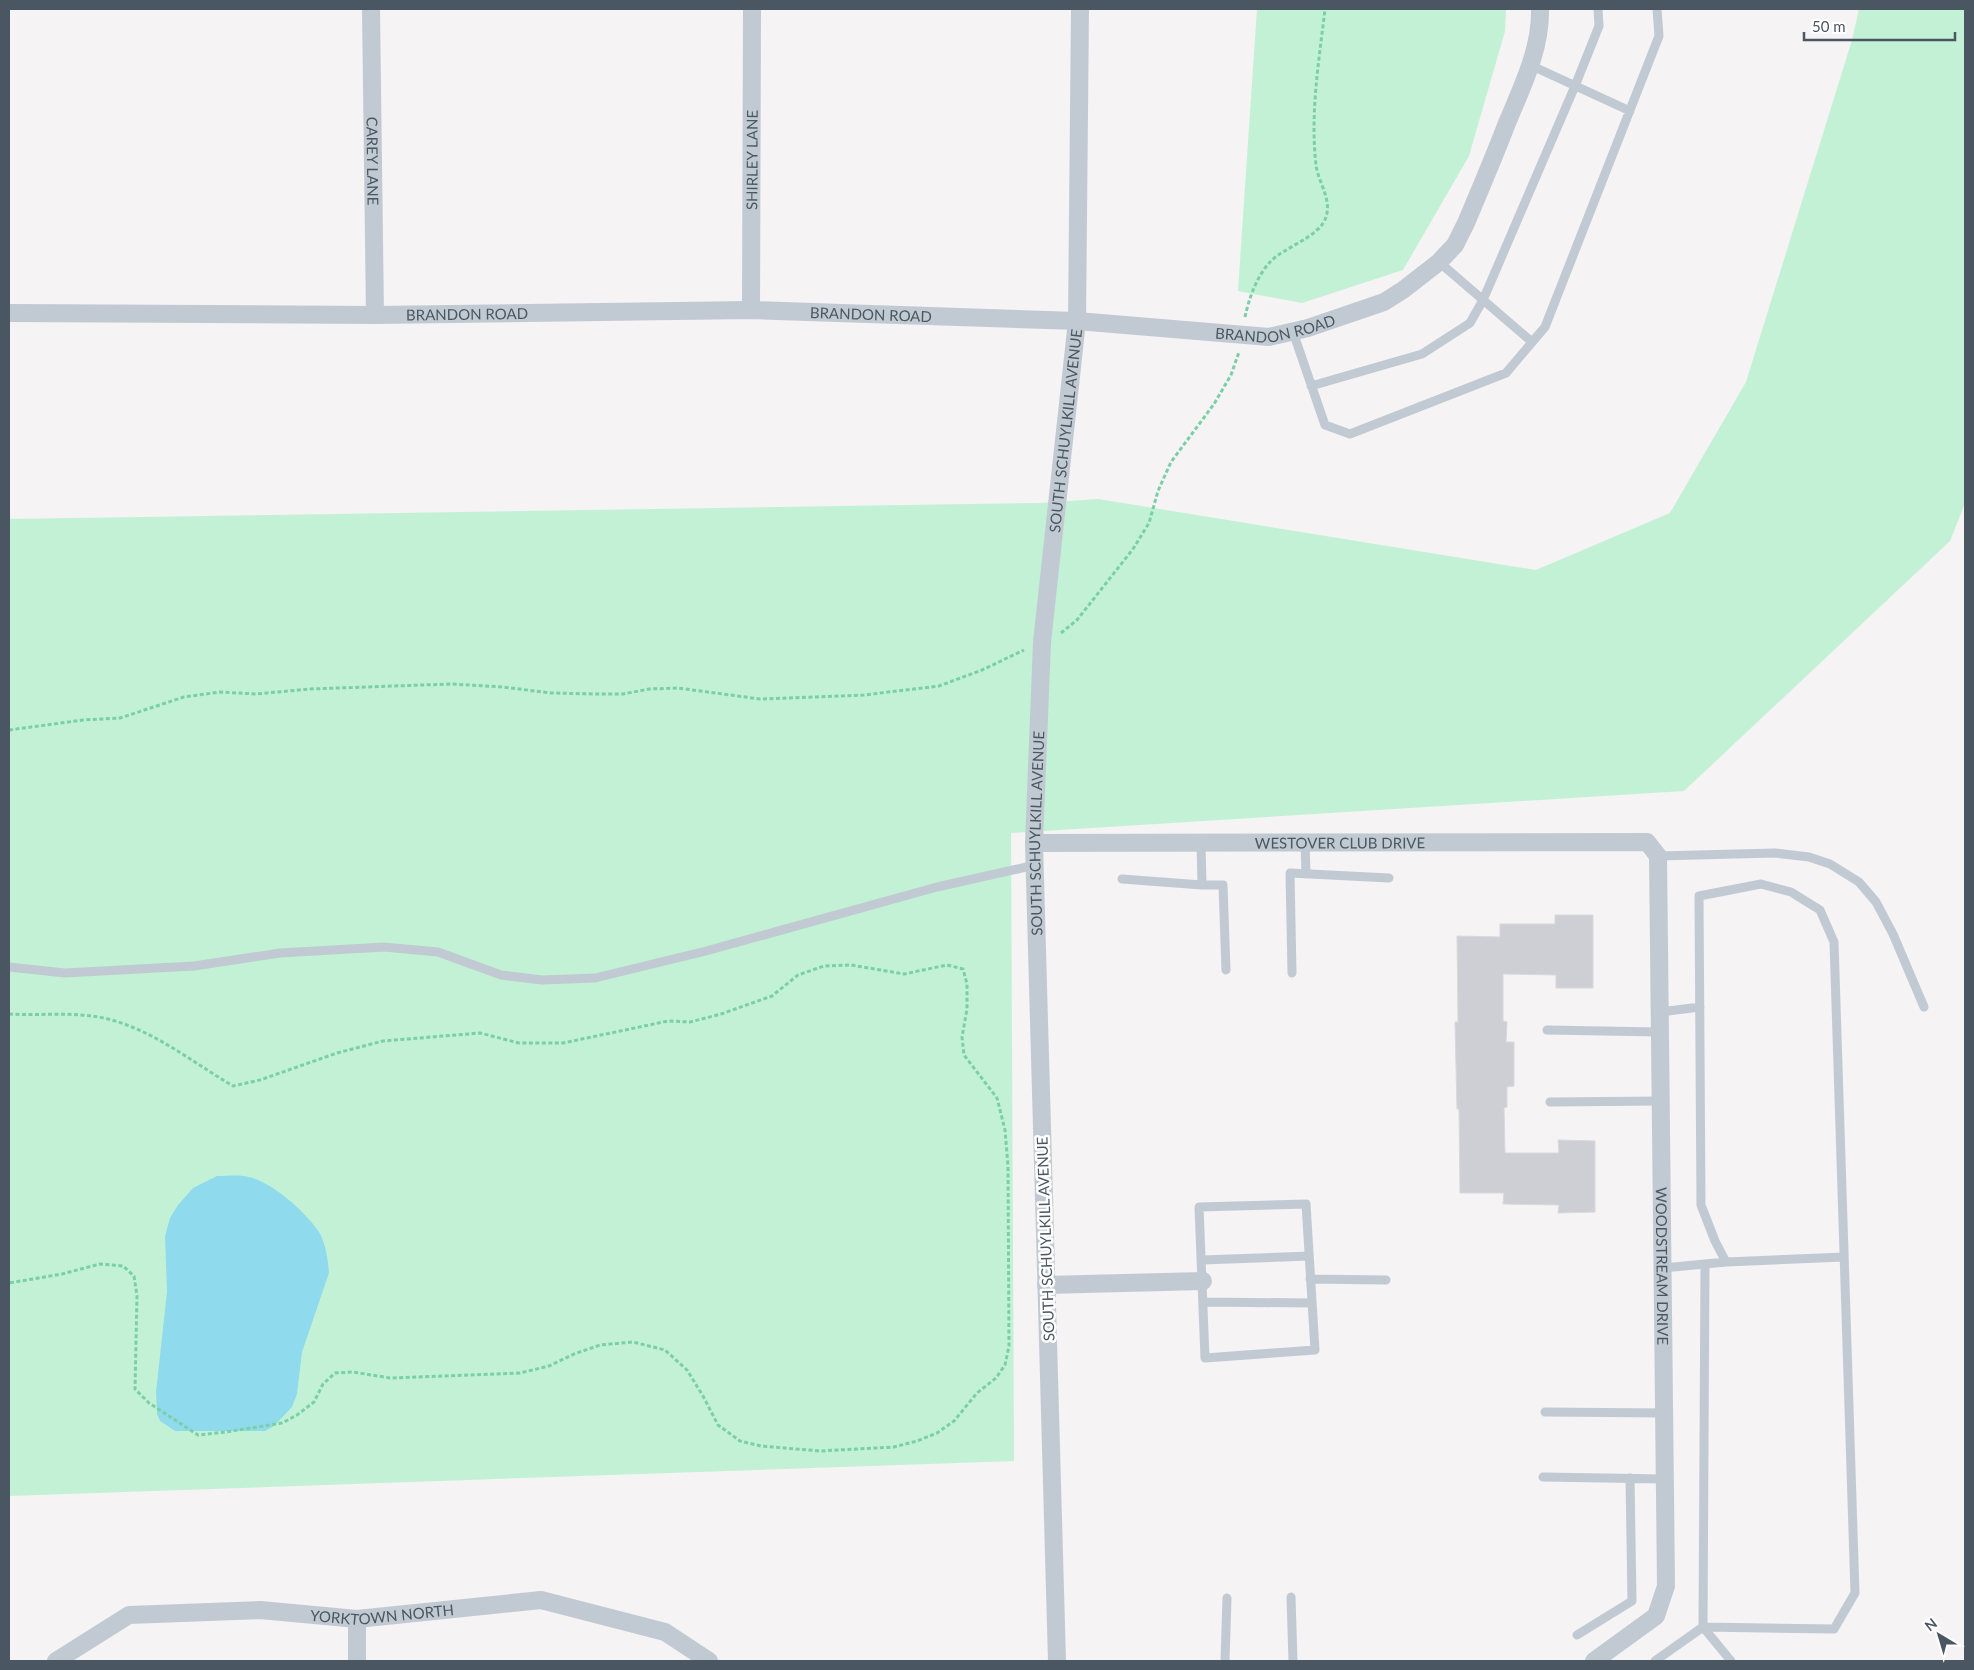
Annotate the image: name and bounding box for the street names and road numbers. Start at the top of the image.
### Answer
street label: SHIRLEY LANE [742,110,761,210]
street label: CAREY LANE [363,116,383,206]
street label: BRANDON ROAD [810,303,932,325]
street label: BRANDON ROAD [406,304,528,324]
street label: BRANDON ROAD [1215,310,1338,346]
street label: SOUTH SCHUYLKILL AVENUE [1045,328,1085,534]
street label: SOUTH SCHUYLKILL AVENUE [1025,731,1047,936]
street label: WESTOVER CLUB DRIVE [1255,833,1425,852]
street label: SOUTH SCHUYLKILL AVENUE [1032,1136,1058,1342]
street label: WOODSTREAM DRIVE [1653,1187,1672,1345]
street label: YORKTOWN NORTH [310,1600,455,1628]

